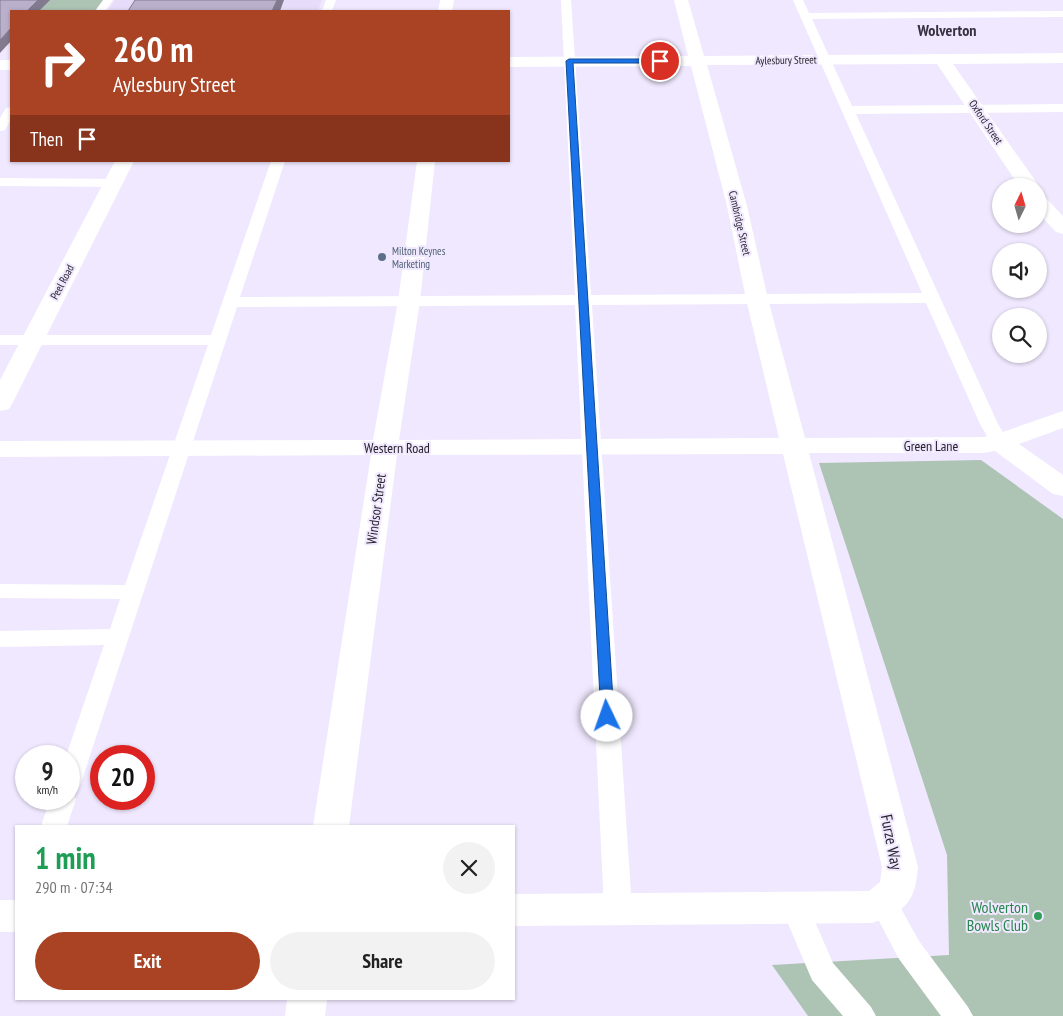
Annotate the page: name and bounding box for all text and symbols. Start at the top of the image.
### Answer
district label: Wolverton [917,20,976,40]
text: 260 m [113,26,194,72]
icon: right [30,30,95,95]
pin [639,40,681,82]
icon: arrive [646,47,674,75]
street label: Aylesbury Street [755,52,817,68]
text: Aylesbury Street [113,70,236,98]
street label: Oxford Street [966,97,1006,147]
icon: arrive [73,125,101,153]
text: Then [30,127,63,151]
north arrow [992,178,1048,232]
map controls [992,178,1047,363]
street label: Cambridge Street [726,189,754,257]
button: sound [992,243,1047,298]
place label: Milton Keynes Marketing [392,244,446,271]
marker: Milton Keynes Marketing [376,251,388,263]
street label: Peel Road [47,262,77,302]
button: search [992,308,1047,363]
street label: Green Lane [904,437,958,455]
street label: Western Road [364,439,430,457]
street label: Windsor Street [362,472,390,546]
position arrow [580,689,632,741]
speed limit sign: 20 [90,745,155,810]
text: 9 [42,755,53,787]
text: km/h [37,782,58,797]
street label: Furze Way [877,813,907,871]
text: 1 min [35,838,96,877]
button: close [443,842,495,894]
text: 290 m · 07:34 [35,877,113,897]
place label: Wolverton Bowls Club [967,897,1028,935]
marker: Wolverton Bowls Club [1032,910,1044,922]
button: Exit [35,932,260,990]
button: Share [270,932,495,990]

